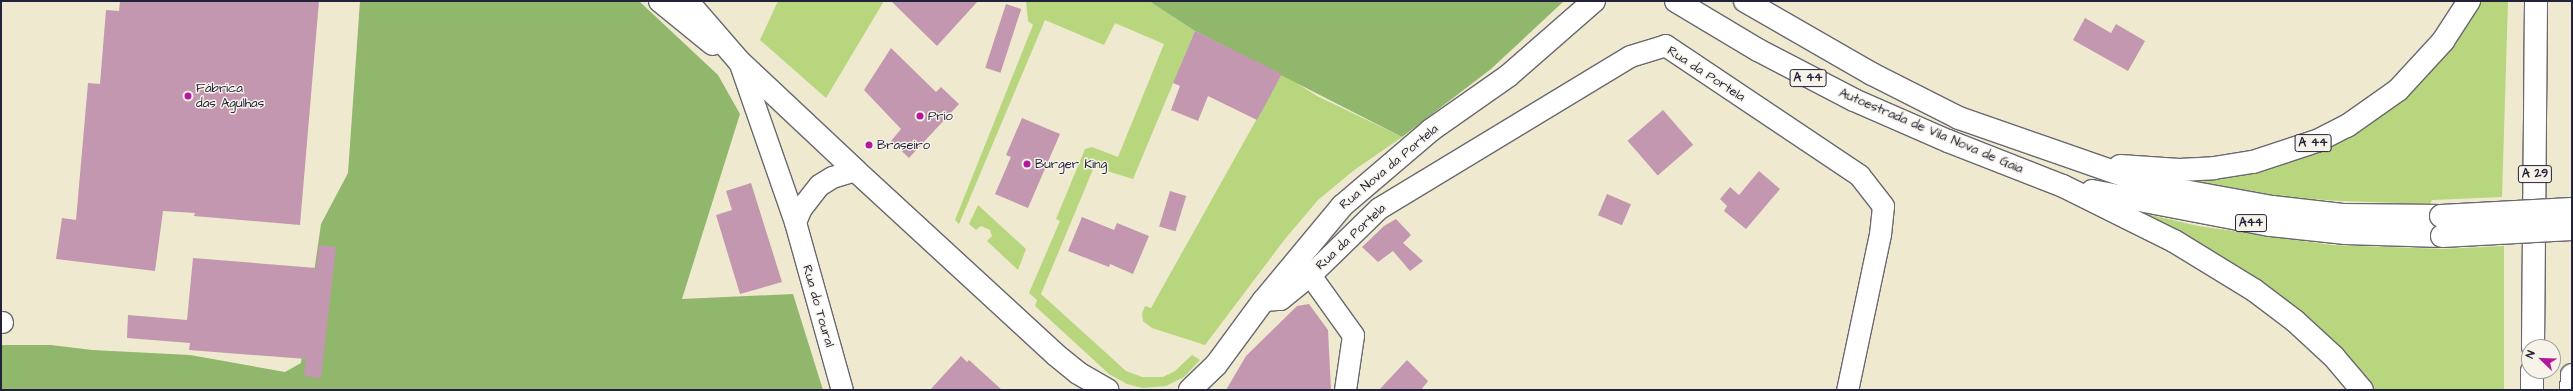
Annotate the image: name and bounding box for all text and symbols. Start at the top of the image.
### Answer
street label: Rua da Portela [1664,43,1748,105]
road number: A 44 [1789,68,1827,88]
place label: Fábrica das Agulhas [196,81,264,112]
street label: Autoestrada de Vila Nova de Gaia [1837,85,2025,177]
marker: Fábrica das Agulhas [183,91,193,101]
place label: Prio [928,108,953,124]
marker: Prio [915,111,925,121]
street label: Rua Nova da Portela [1337,121,1441,213]
road number: A 44 [2294,133,2332,153]
place label: Braseiro [877,137,930,153]
marker: Braseiro [864,140,874,150]
place label: Burger King [1035,156,1107,172]
marker: Burger King [1022,159,1032,169]
road number: A 29 [2517,164,2553,184]
street label: Rua da Portela [1313,201,1389,273]
road number: A44 [2234,213,2268,233]
street label: Rua do Toural [799,263,837,349]
north arrow [2521,339,2561,379]
text: N [2522,348,2539,361]

